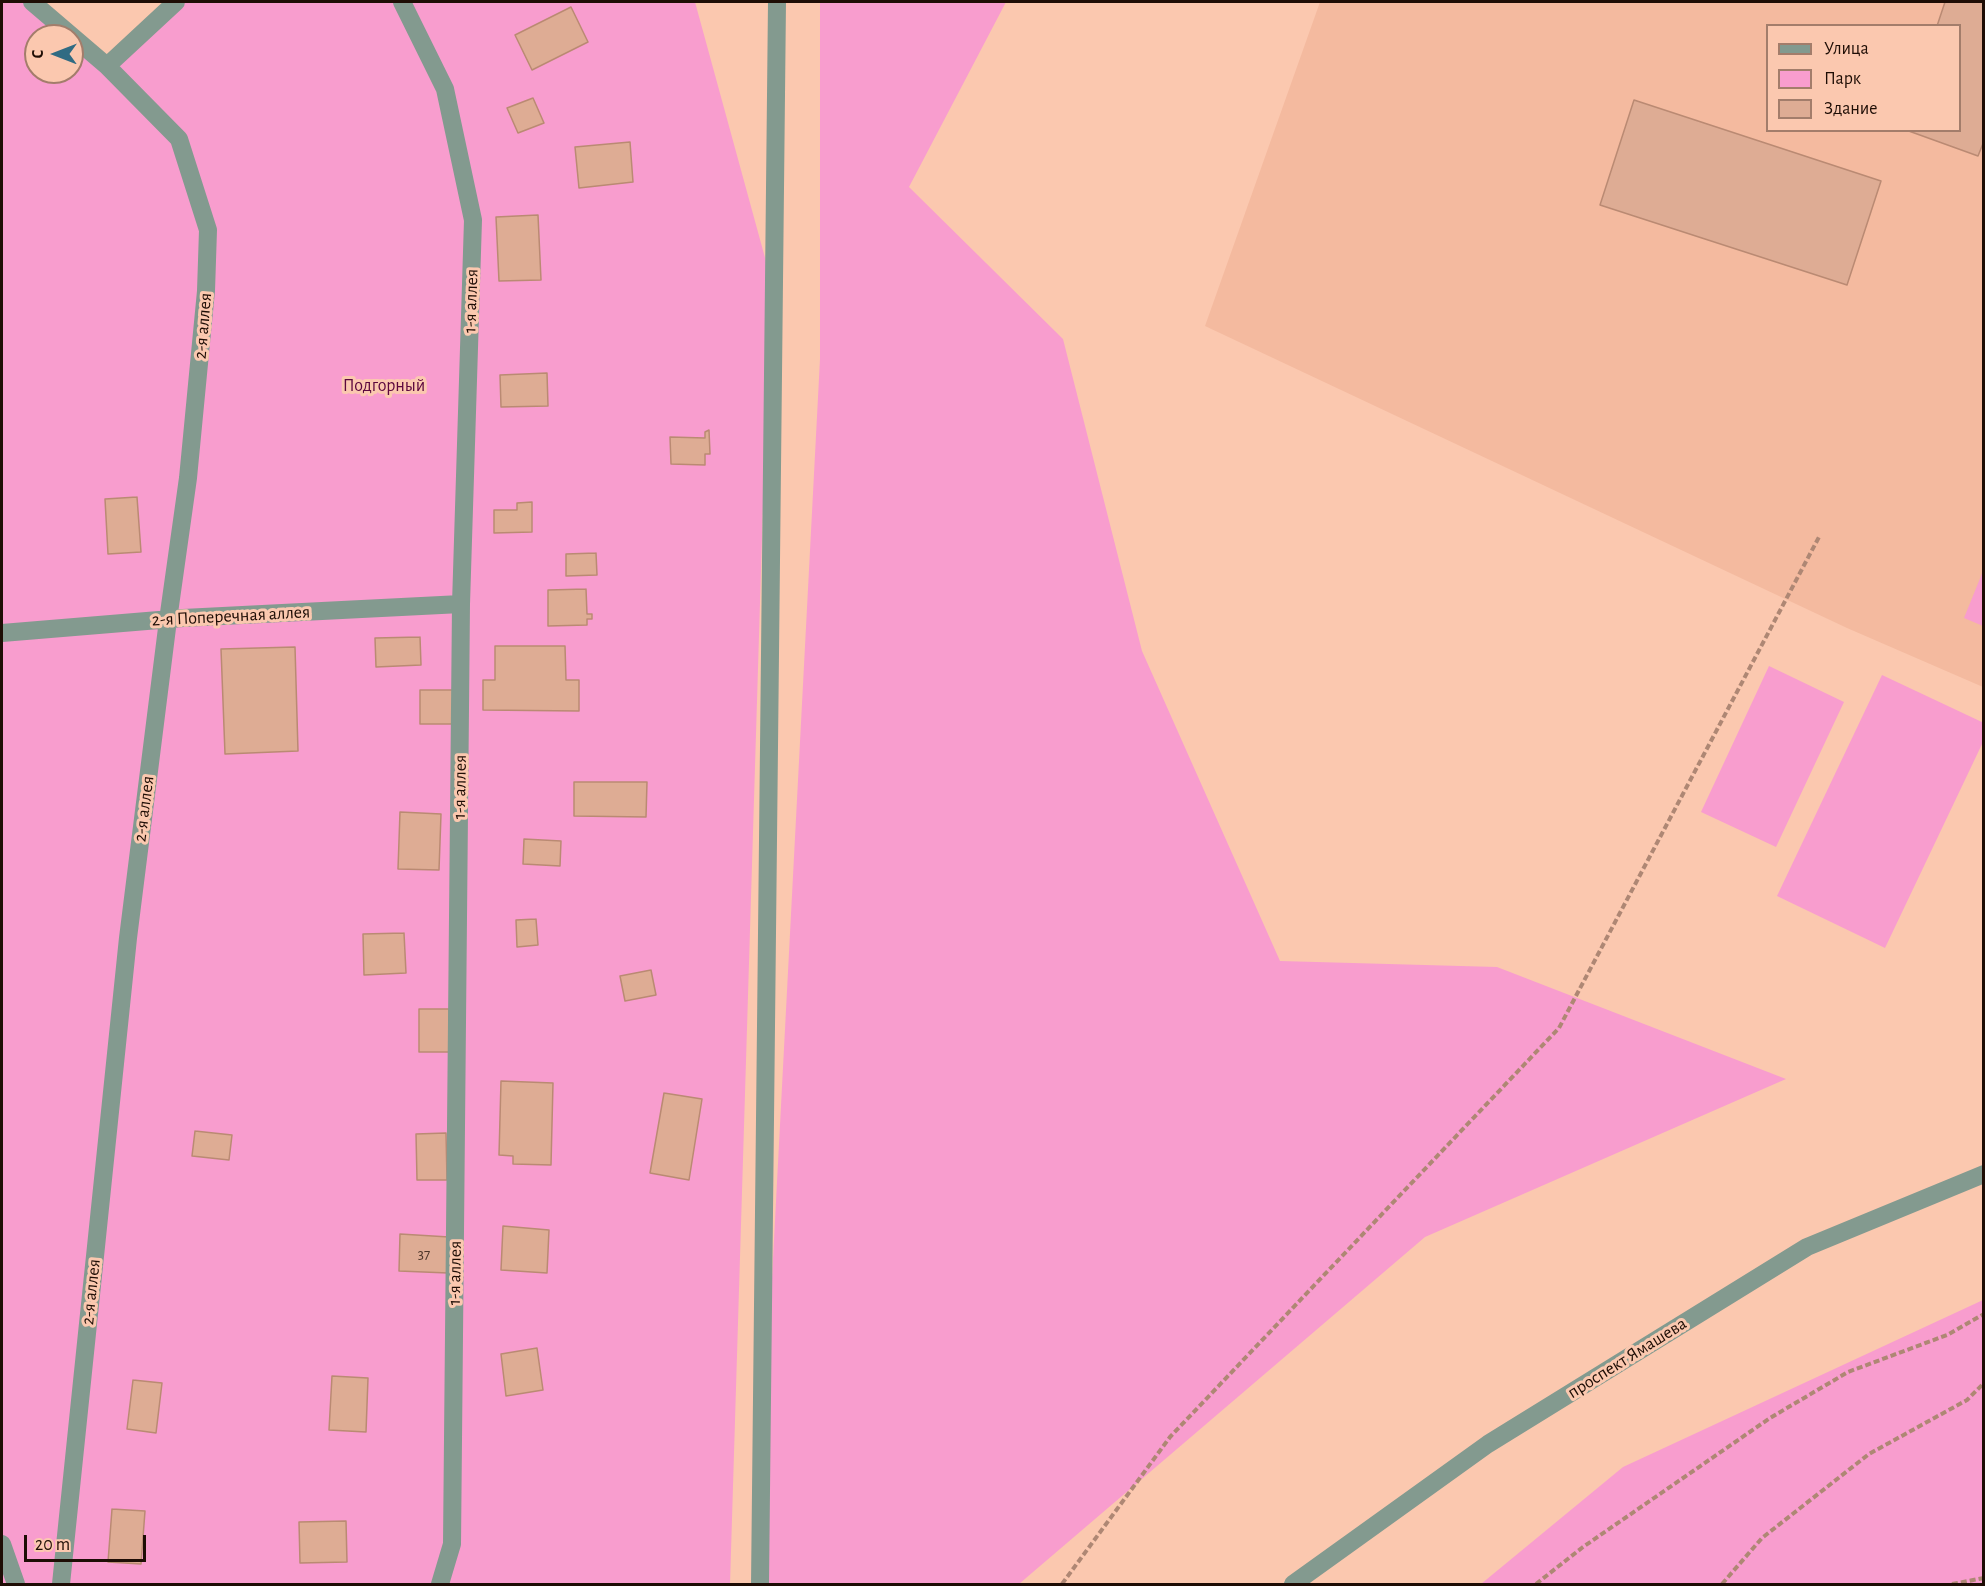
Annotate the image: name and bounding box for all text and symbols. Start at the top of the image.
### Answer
north arrow [24,24,84,84]
legend [1766,24,1961,132]
text: Улица [1824,40,1869,58]
text: С [30,50,46,58]
text: Парк [1824,70,1861,88]
text: Здание [1824,100,1878,118]
street label: 1-я аллея [459,268,483,334]
street label: 2-я аллея [189,292,217,360]
park label: Подгорный [343,375,425,397]
street label: 2-я Поперечная аллея [151,601,311,631]
street label: 1-я аллея [449,755,471,819]
street label: 2-я аллея [129,775,159,843]
street label: 1-я аллея [444,1241,466,1305]
house number: 37 [418,1245,430,1263]
street label: 2-я аллея [77,1258,105,1326]
street label: проспект Ямашева [1563,1313,1691,1403]
scale bar [27,1523,148,1561]
text: 20 m [35,1536,70,1554]

